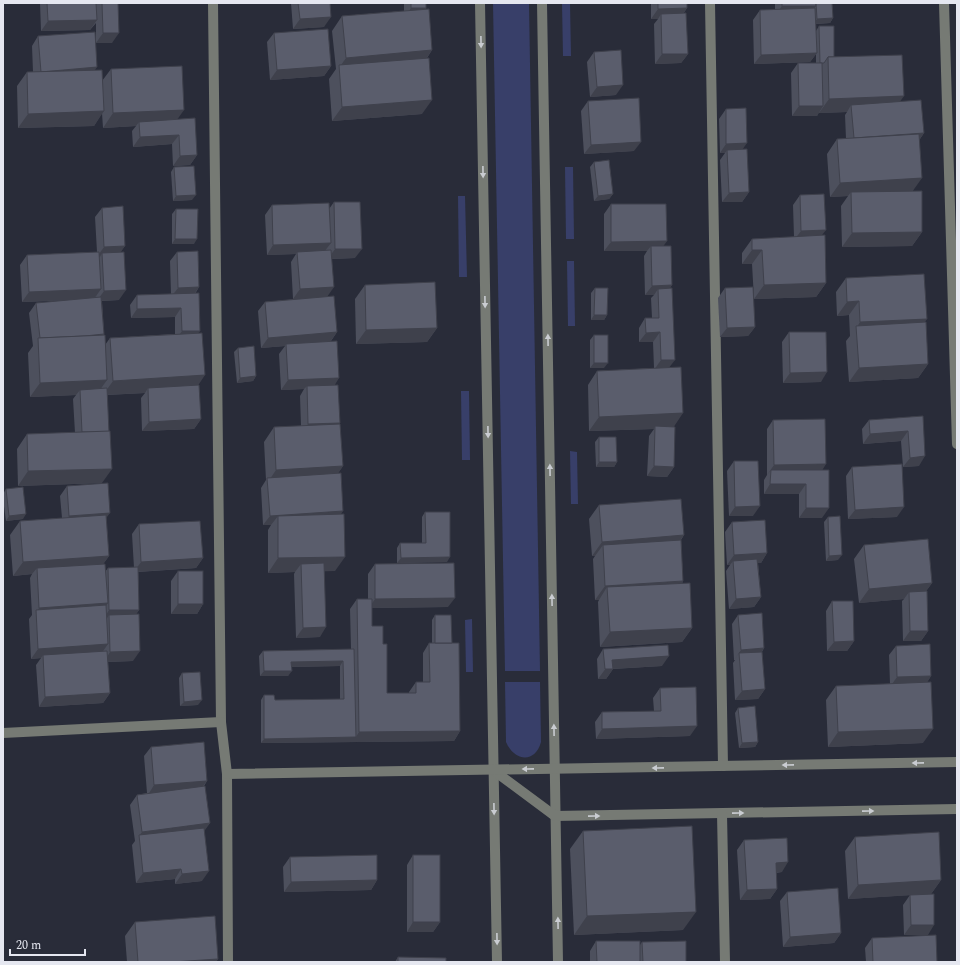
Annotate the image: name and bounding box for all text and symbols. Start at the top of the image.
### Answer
one-way arrow [478,36,484,49]
one-way arrow [480,166,486,179]
one-way arrow [482,296,489,308]
one-way arrow [545,333,551,346]
one-way arrow [484,426,491,438]
one-way arrow [547,463,553,476]
one-way arrow [549,593,555,606]
one-way arrow [551,723,557,736]
one-way arrow [911,760,924,766]
one-way arrow [781,762,794,768]
one-way arrow [652,764,664,771]
one-way arrow [522,766,534,773]
one-way arrow [491,803,497,816]
one-way arrow [862,808,875,814]
one-way arrow [732,810,744,817]
one-way arrow [588,813,601,819]
one-way arrow [554,917,561,929]
scale bar [10,931,85,957]
one-way arrow [494,933,500,946]
text: 20 m [16,936,41,955]

